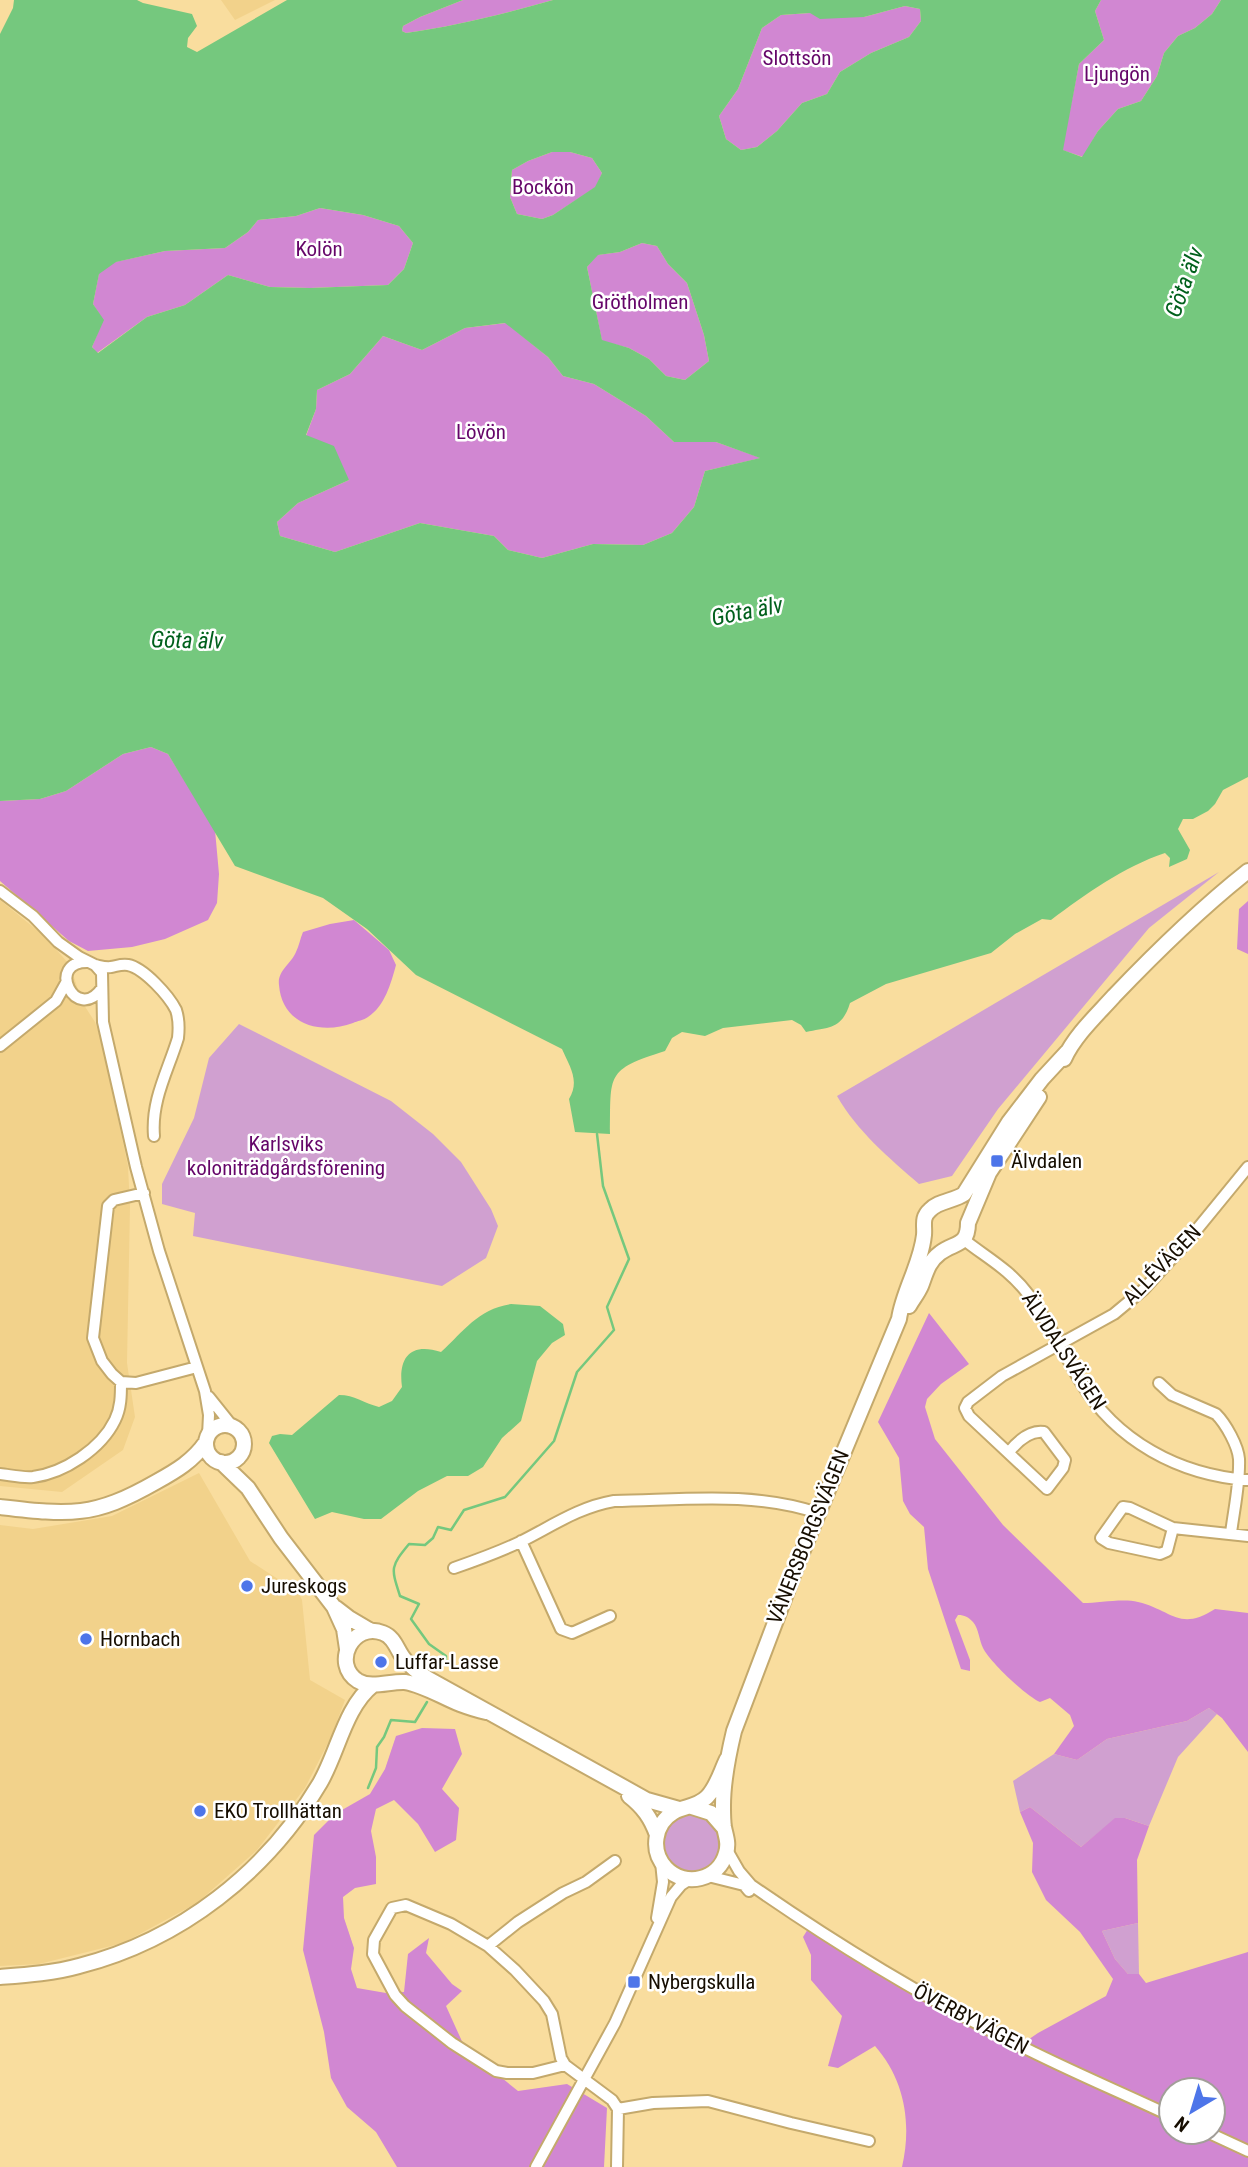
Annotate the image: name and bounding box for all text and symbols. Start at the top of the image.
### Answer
park label: Slottsön [763,46,831,70]
park label: Ljungön [1084,62,1150,86]
park label: Bockön [512,175,574,199]
park label: Kolön [295,237,343,261]
water label: Göta älv [1159,243,1210,321]
park label: Grötholmen [592,290,688,314]
park label: Lövön [456,420,506,444]
water label: Göta älv [709,591,786,632]
water label: Göta älv [151,626,224,655]
park label: Karlsviks koloniträdgårdsförening [187,1132,385,1180]
place label: Älvdalen [1011,1149,1082,1173]
marker: Älvdalen [989,1153,1005,1169]
street label: ALLÉVÄGEN [1118,1220,1206,1310]
street label: ÄLVDALSVÄGEN [1017,1288,1111,1414]
street label: VÄNERSBORGSVÄGEN [762,1446,854,1628]
place label: Jureskogs [261,1574,347,1598]
marker: Jureskogs [239,1578,255,1594]
place label: Hornbach [100,1627,180,1651]
marker: Hornbach [78,1631,94,1647]
place label: Luffar-Lasse [395,1650,499,1674]
marker: Luffar-Lasse [373,1654,389,1670]
place label: EKO Trollhättan [214,1799,342,1823]
marker: EKO Trollhättan [192,1803,208,1819]
place label: Nybergskulla [648,1970,755,1994]
marker: Nybergskulla [626,1974,642,1990]
street label: ÖVERBYVÄGEN [909,1979,1033,2059]
north arrow [1157,2076,1227,2146]
text: N [1170,2111,1194,2137]

